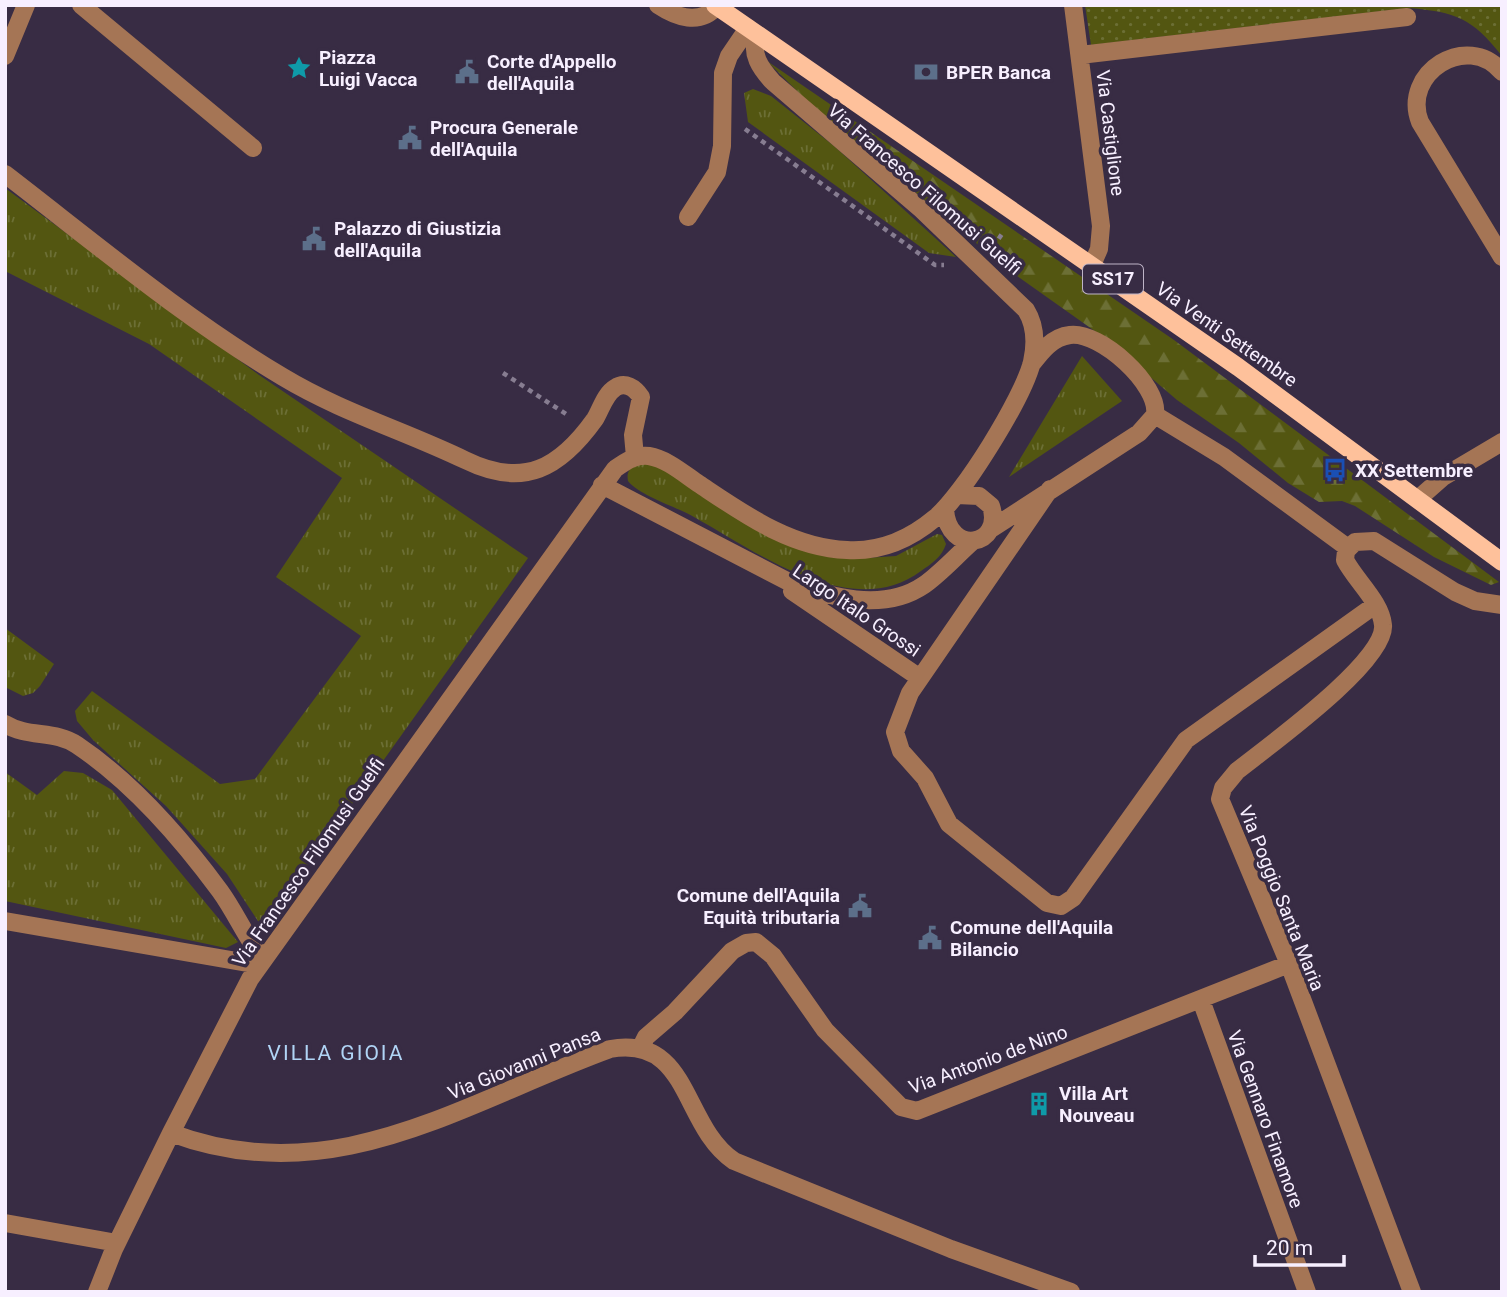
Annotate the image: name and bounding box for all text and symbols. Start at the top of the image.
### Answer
place label: Piazza Luigi Vacca [319,46,417,91]
place label: Corte d'Appello dell'Aquila [487,50,617,95]
place icon: Piazza Luigi Vacca [285,54,313,82]
public building icon: Corte d'Appello dell'Aquila [453,58,481,86]
bank icon: BPER Banca [912,58,940,86]
place label: BPER Banca [946,61,1051,84]
street label: Via Castiglione [1091,69,1130,197]
street label: Via Francesco Filomusi Guelfi [823,99,1026,280]
place label: Procura Generale dell'Aquila [430,116,578,161]
public building icon: Procura Generale dell'Aquila [396,124,424,152]
place label: Palazzo di Giustizia dell'Aquila [334,217,501,262]
public building icon: Palazzo di Giustizia dell'Aquila [300,225,328,253]
road number: SS17 [1083,264,1143,293]
street label: Via Venti Settembre [1152,277,1302,392]
bus stop icon: XX Settembre [1321,456,1349,484]
place label: XX Settembre [1355,459,1473,482]
street label: Largo Italo Grossi [788,559,925,662]
street label: Via Francesco Filomusi Guelfi [227,753,389,971]
street label: Via Poggio Santa Maria [1234,802,1329,994]
place label: Comune dell'Aquila Equità tributaria [677,884,840,929]
public building icon: Comune dell'Aquila Equità tributaria [846,892,874,920]
place label: Comune dell'Aquila Bilancio [950,916,1113,961]
public building icon: Comune dell'Aquila Bilancio [916,924,944,952]
street label: Via Antonio de Nino [906,1020,1071,1099]
street label: Via Giovanni Pansa [444,1022,604,1105]
street label: Via Gennaro Finamore [1223,1027,1308,1211]
district label: VILLA GIOIA [268,1041,404,1065]
place label: Villa Art Nouveau [1059,1082,1134,1127]
building icon: Villa Art Nouveau [1025,1090,1053,1118]
scale bar [1255,1224,1344,1268]
text: 20 m [1266,1236,1313,1260]

